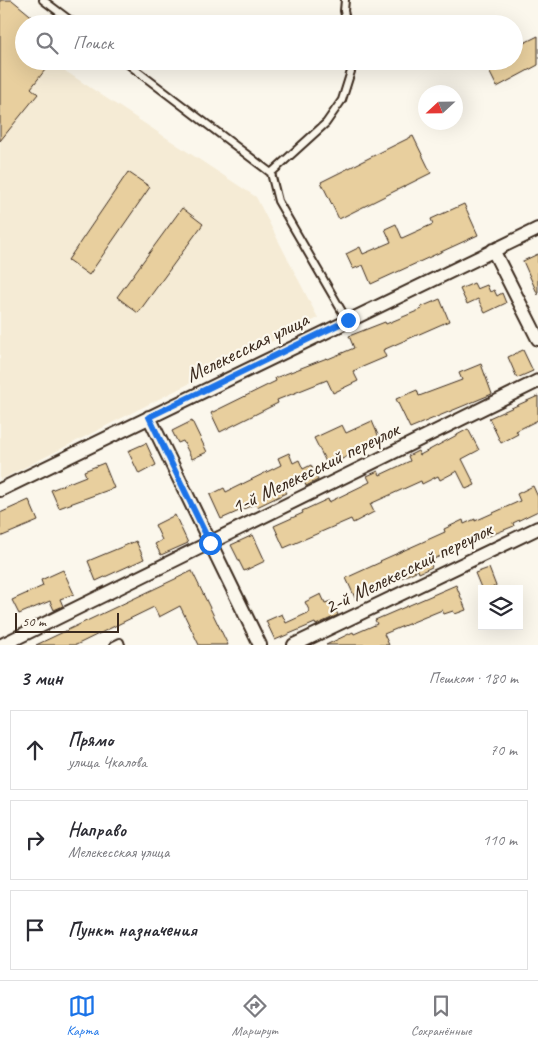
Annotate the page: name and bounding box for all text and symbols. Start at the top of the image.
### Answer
search box [15,15,523,70]
icon: search [33,29,61,57]
text: Поиск [73,31,113,55]
north arrow [418,85,463,130]
street label: Мелекесская улица [182,305,314,388]
route end [337,309,360,332]
street label: 1-й Мелекесский переулок [227,415,405,520]
street label: 2-й Мелекесский переулок [320,515,498,620]
route start [199,532,222,555]
map controls [478,585,523,630]
button: layers [478,585,523,630]
scale bar [15,610,119,633]
text: 50 m [22,613,46,630]
text: 3 мин [20,665,63,691]
text: Пешком · 180 m [429,668,518,688]
text: Прямо [68,728,113,752]
icon: ahead [21,736,49,764]
text: 70 m [490,740,517,760]
text: улица Чкалова [68,752,147,772]
text: Направо [68,818,126,842]
icon: right [21,826,49,854]
text: 110 m [483,830,517,850]
text: Мелекесская улица [68,842,169,862]
icon: arrive [21,916,49,944]
text: Пункт назначения [68,918,197,942]
tab: Карта [66,992,99,1039]
tab: Маршрут [231,992,278,1039]
tab: Сохранённые [411,992,471,1039]

